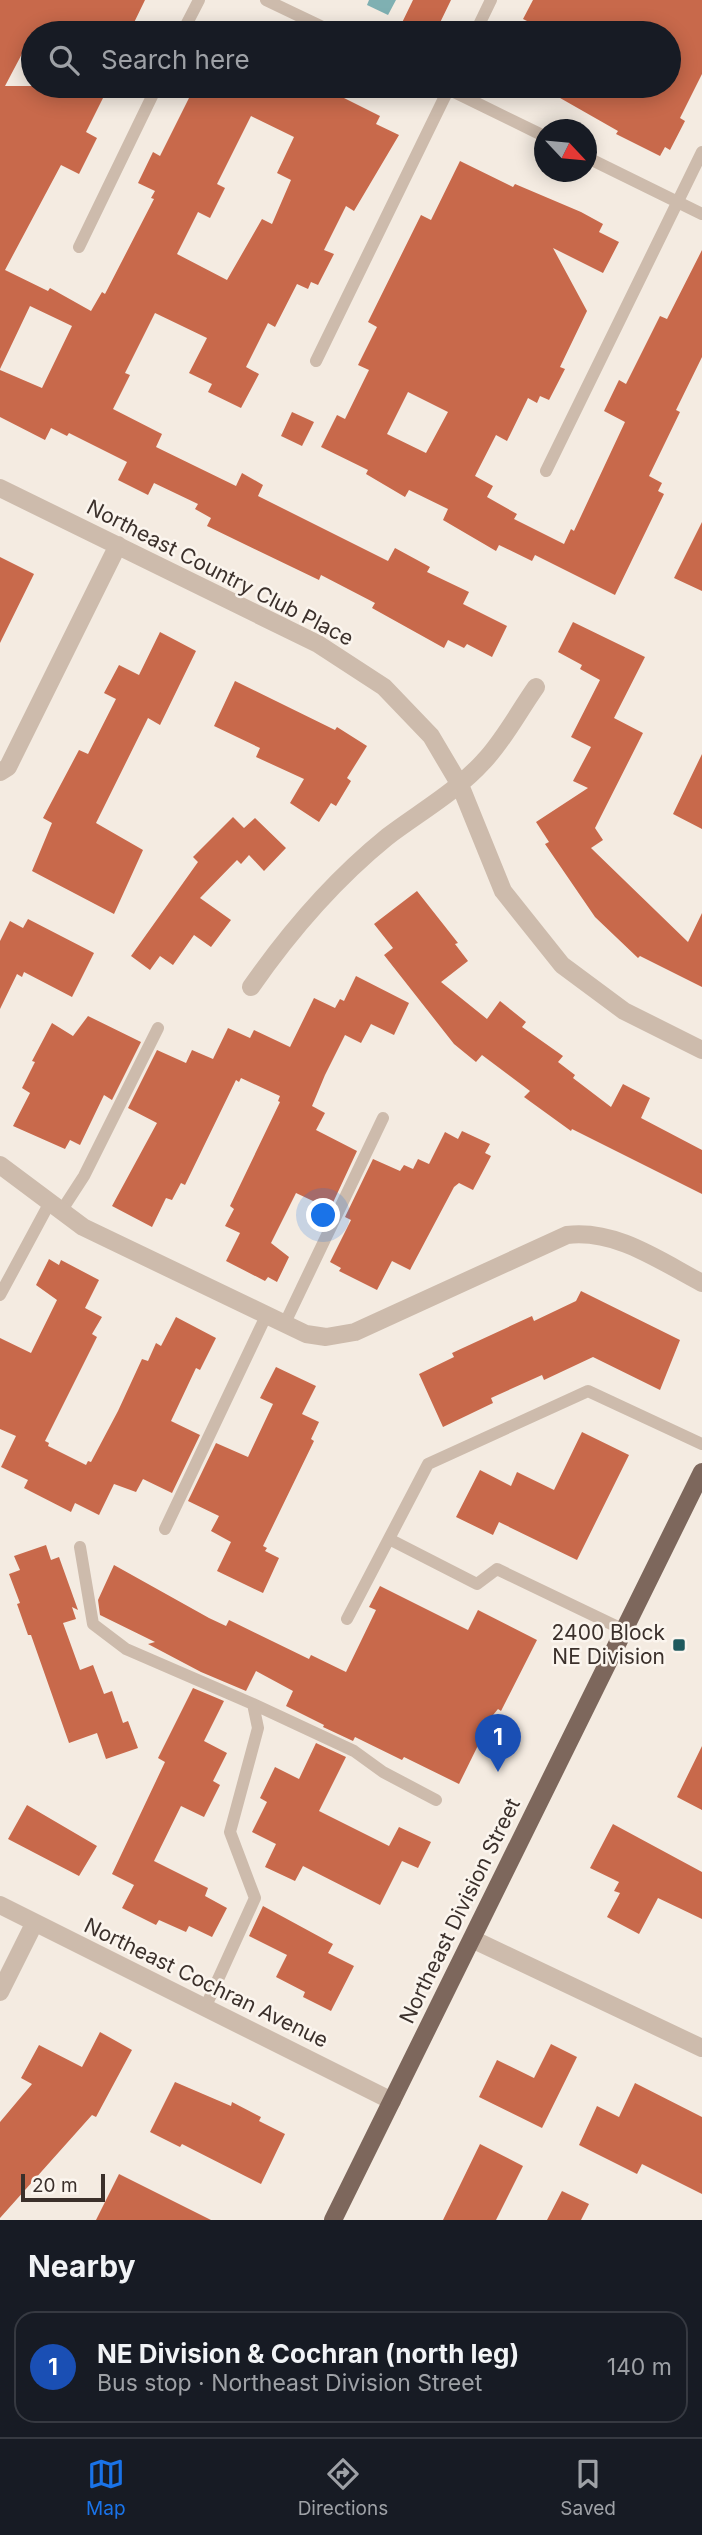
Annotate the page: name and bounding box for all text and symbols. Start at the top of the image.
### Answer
search box [21,21,681,98]
icon: search [45,41,83,79]
text: Search here [101,44,250,75]
north arrow [534,119,597,182]
street label: Northeast Country Club Place [83,494,358,651]
your location [306,1198,340,1232]
place label: 2400 Block NE Division [552,1620,665,1669]
marker: 2400 Block NE Division [671,1637,687,1653]
pin: 1 [475,1714,521,1772]
street label: Northeast Division Street [394,1794,525,2027]
street label: Northeast Cochran Avenue [80,1913,332,2053]
scale bar [21,2171,105,2203]
text: 20 m [32,2174,78,2197]
text: Nearby [28,2248,136,2284]
text: NE Division & Cochran (north leg) [97,2338,519,2369]
text: 1 [48,2353,58,2381]
text: 140 m [607,2353,672,2381]
text: Bus stop · Northeast Division Street [97,2369,482,2397]
tab: Map [86,2455,126,2520]
tab: Directions [298,2455,388,2520]
tab: Saved [560,2455,616,2520]

